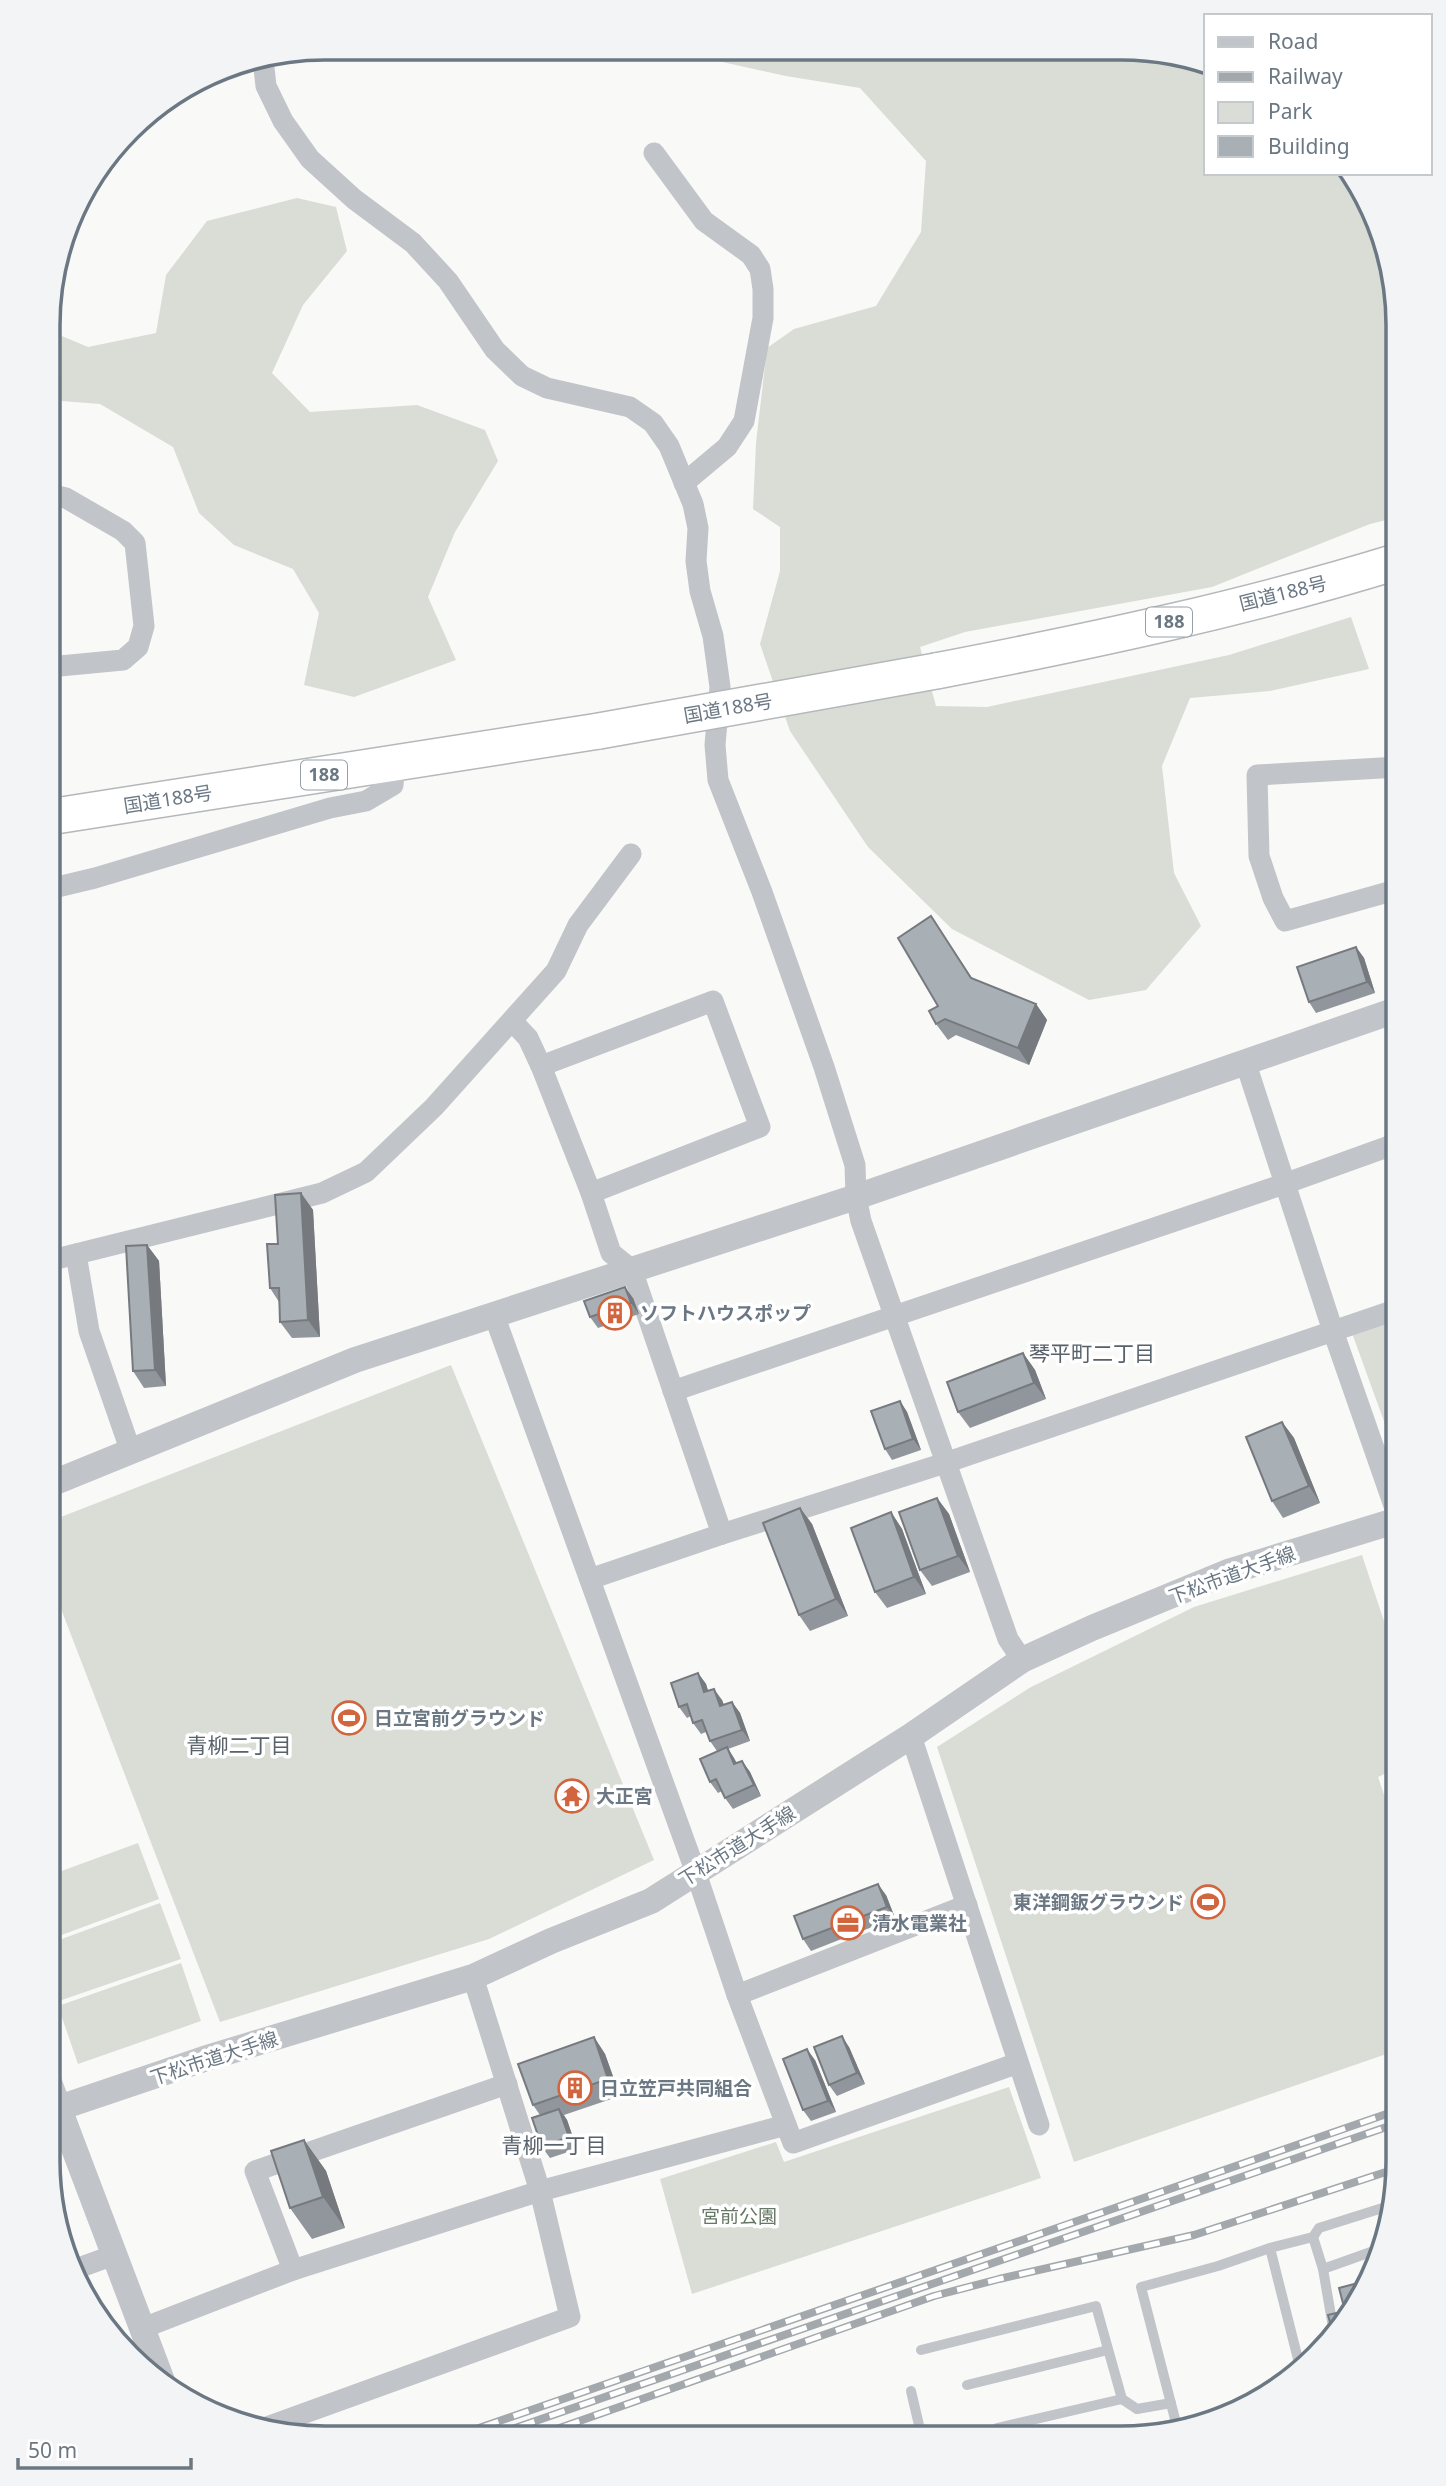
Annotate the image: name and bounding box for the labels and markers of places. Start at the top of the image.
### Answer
building icon: ソフトハウスポップ [596,1294,634,1332]
place label: ソフトハウスポップ [640,1300,811,1326]
sports icon: 日立宮前グラウンド [330,1699,368,1737]
place label: 日立宮前グラウンド [374,1705,545,1731]
temple icon: 大正宮 [553,1777,591,1815]
place label: 大正宮 [596,1783,653,1809]
sports icon: 東洋鋼鈑グラウンド [1189,1883,1227,1921]
place label: 東洋鋼鈑グラウンド [1013,1889,1184,1915]
office icon: 清水電業社 [829,1904,867,1942]
place label: 清水電業社 [872,1910,967,1936]
building icon: 日立笠戸共同組合 [556,2069,594,2107]
place label: 日立笠戸共同組合 [600,2075,752,2101]

